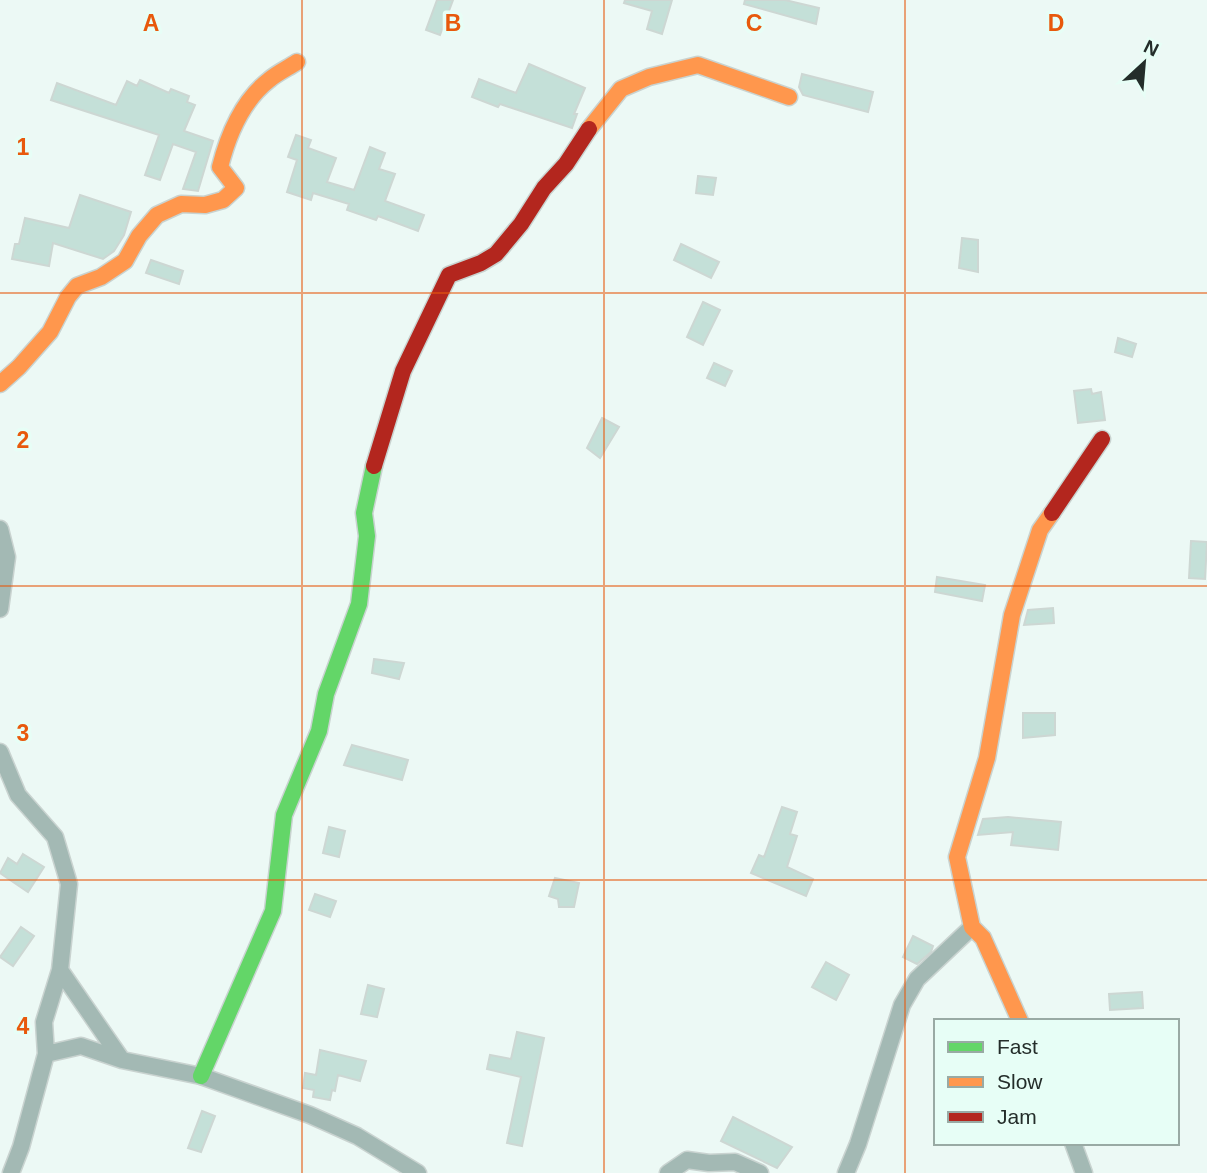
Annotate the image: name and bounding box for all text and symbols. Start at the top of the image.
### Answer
text: A [143,10,159,36]
text: B [445,10,461,36]
text: C [746,10,762,36]
text: D [1048,10,1064,36]
north arrow [1109,28,1179,98]
text: N [1140,36,1162,61]
text: 1 [17,134,30,160]
text: 2 [17,427,29,453]
text: 3 [17,720,29,746]
text: 4 [17,1013,30,1039]
legend [934,1019,1179,1145]
text: Fast [997,1035,1038,1058]
text: Slow [997,1070,1043,1093]
text: Jam [997,1105,1037,1128]

